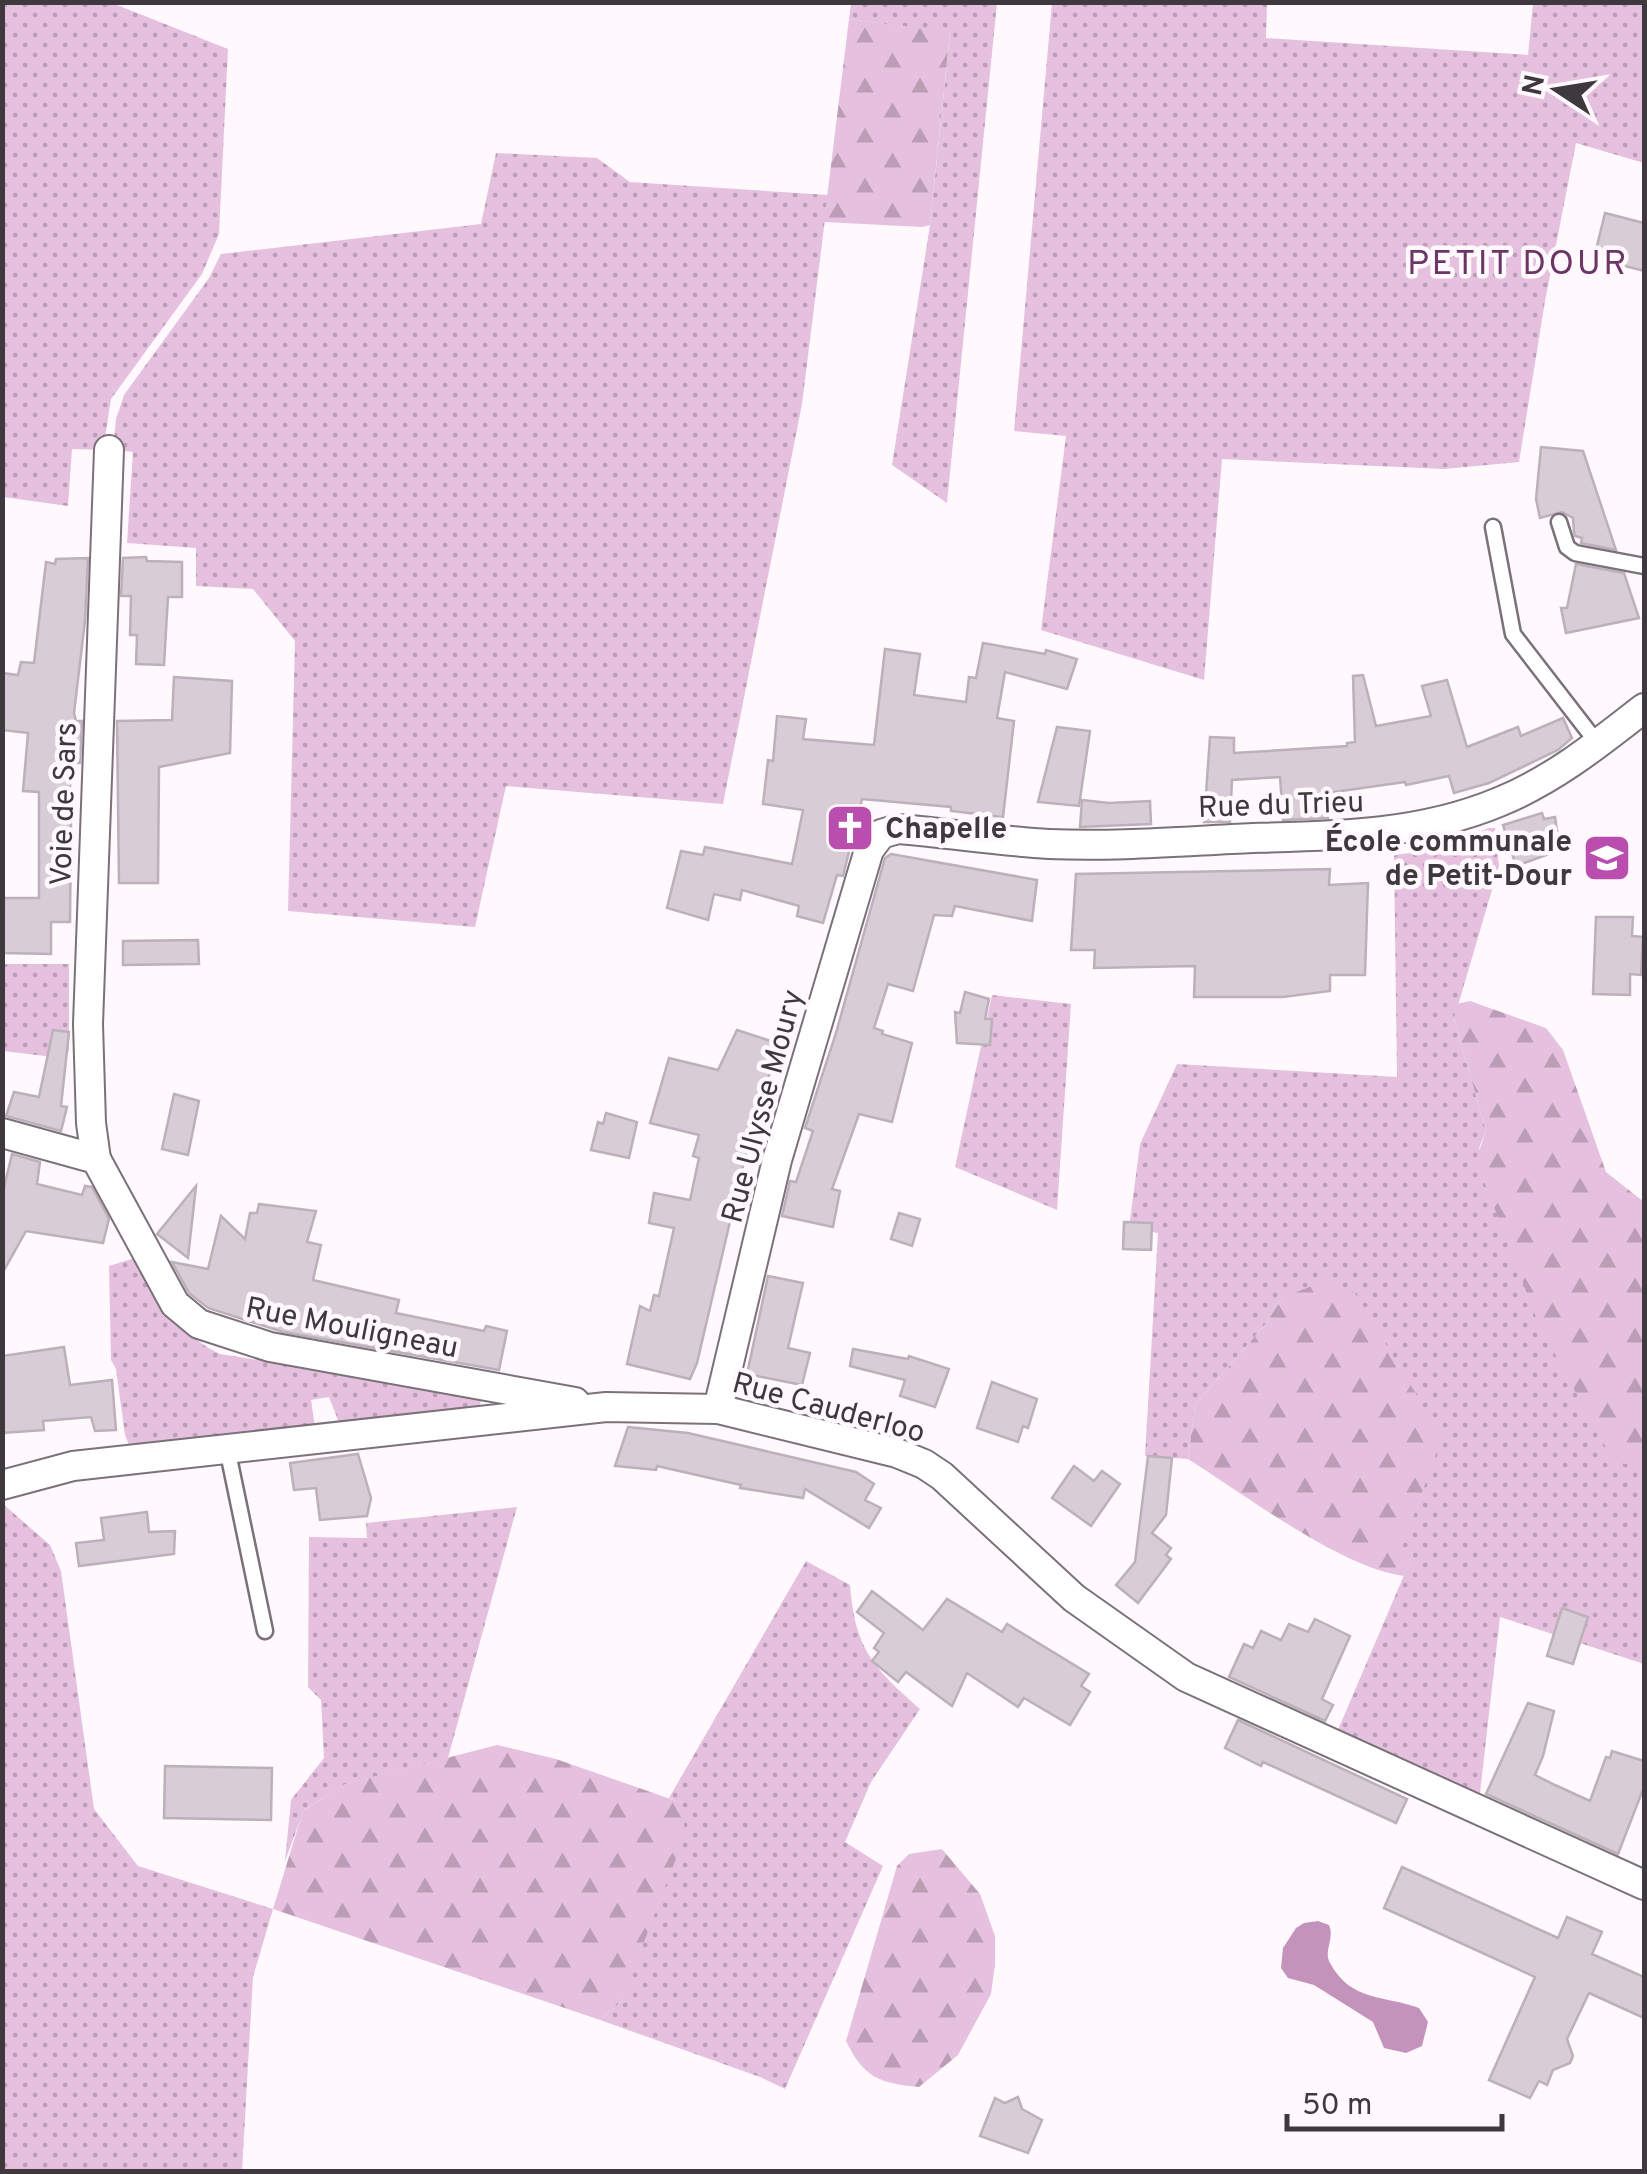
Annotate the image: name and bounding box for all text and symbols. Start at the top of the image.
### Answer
north arrow [1507,40,1607,140]
text: N [1516,72,1555,99]
district label: PETIT DOUR [1407,243,1629,287]
street label: Voie de Sars [44,722,87,887]
street label: Rue du Trieu [1197,785,1365,828]
church icon: Chapelle [824,802,876,854]
place label: Chapelle [885,812,1007,849]
place label: École communale de Petit-Dour [1325,823,1573,896]
school or university icon: École communale de Petit-Dour [1581,832,1633,884]
street label: Rue Ulysse Moury [715,986,813,1227]
street label: Rue Mouligneau [242,1291,461,1368]
street label: Rue Cauderloo [728,1366,929,1453]
scale bar [1287,2069,1502,2131]
text: 50 m [1302,2088,1372,2125]

